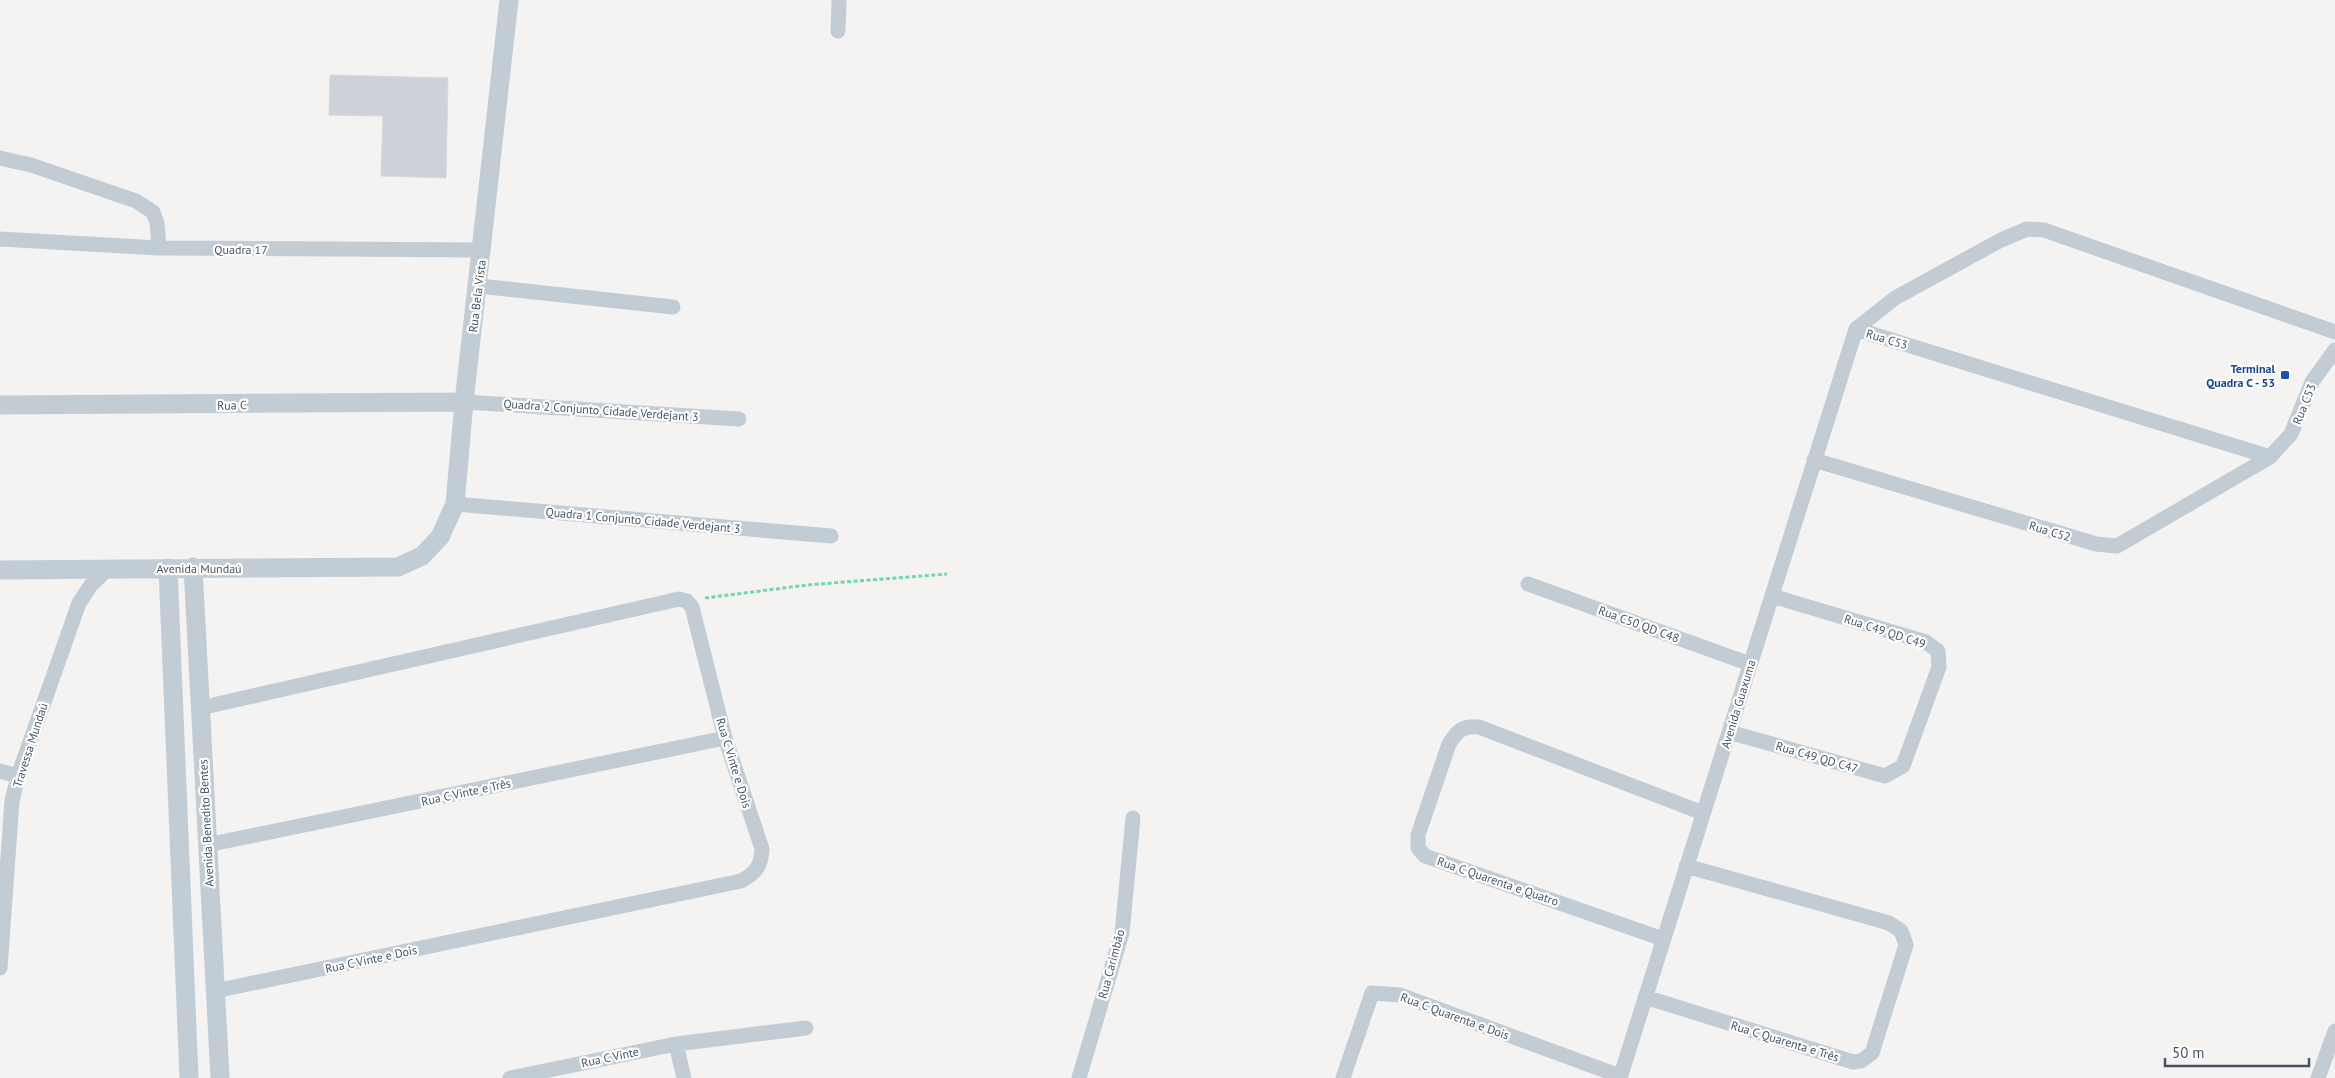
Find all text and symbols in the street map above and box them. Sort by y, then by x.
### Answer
street label: Quadra 17 [214,242,268,257]
street label: Rua Bela Vista [465,259,489,333]
street label: Rua C53 [1864,326,1910,352]
place label: Terminal Quadra C - 53 [2206,361,2275,390]
marker: Terminal Quadra C - 53 [2279,369,2291,381]
street label: Rua C53 [2289,381,2319,427]
street label: Quadra 2 Conjunto Cidade Verdejant 3 [503,396,699,424]
street label: Rua C [217,397,247,413]
street label: Quadra 1 Conjunto Cidade Verdejant 3 [545,504,741,536]
street label: Rua C52 [2027,518,2073,544]
street label: Avenida Mundaú [156,561,242,576]
street label: Rua C50 QD C48 [1597,602,1681,646]
street label: Rua C49 QD C49 [1842,611,1928,651]
street label: Avenida Guaxuma [1717,658,1759,750]
street label: Travessa Mundaú [9,701,51,789]
street label: Rua C Vinte e Dois [713,716,755,810]
street label: Rua C49 QD C47 [1774,738,1860,776]
street label: Avenida Benedito Bentes [195,759,217,887]
street label: Rua C Vinte e Três [420,775,512,809]
street label: Rua C Quarenta e Quatro [1435,853,1561,909]
street label: Rua Carimbão [1095,928,1127,1000]
street label: Rua C Vinte e Dois [324,942,418,976]
street label: Rua C Quarenta e Dois [1399,989,1511,1043]
street label: Rua C Quarenta e Três [1729,1017,1841,1065]
scale bar [2165,1036,2309,1068]
text: 50 m [2172,1043,2205,1062]
street label: Rua C Vinte [580,1044,640,1070]

